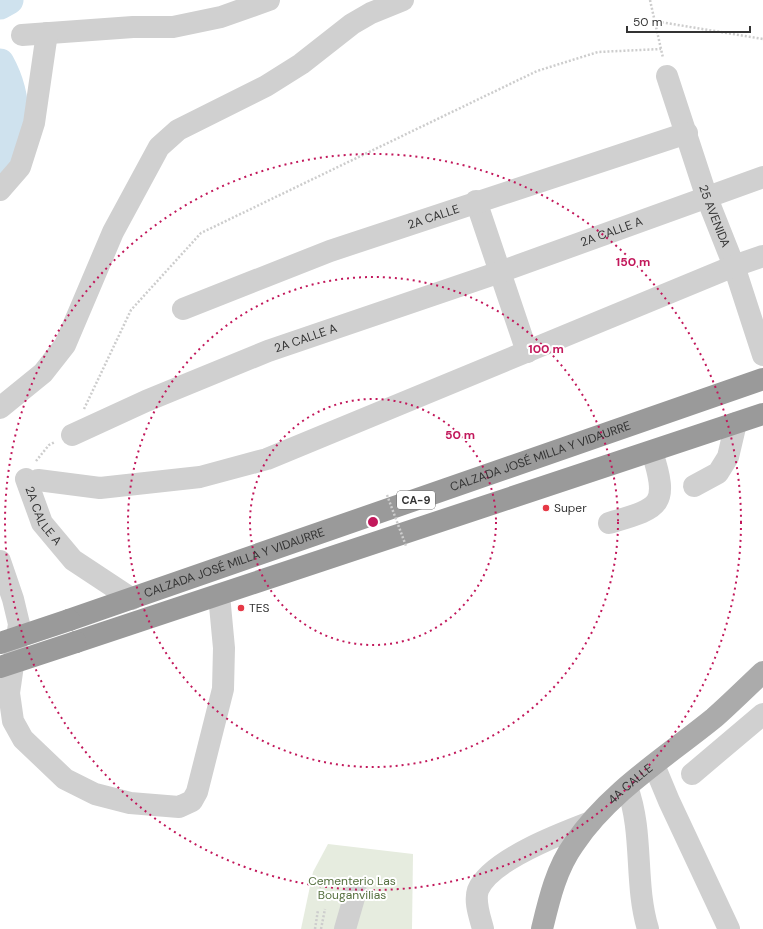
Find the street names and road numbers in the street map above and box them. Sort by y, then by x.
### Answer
street label: 25 AVENIDA [695,183,734,250]
street label: 2A CALLE [405,201,462,233]
street label: 2A CALLE A [578,213,645,250]
street label: 2A CALLE A [272,320,339,356]
street label: CALZADA JOSÉ MILLA Y VIDAURRE [448,417,633,495]
street label: 2A CALLE A [21,484,65,549]
road number: CA-9 [397,491,435,509]
street label: CALZADA JOSÉ MILLA Y VIDAURRE [142,524,327,601]
street label: 4A CALLE [604,760,656,808]

